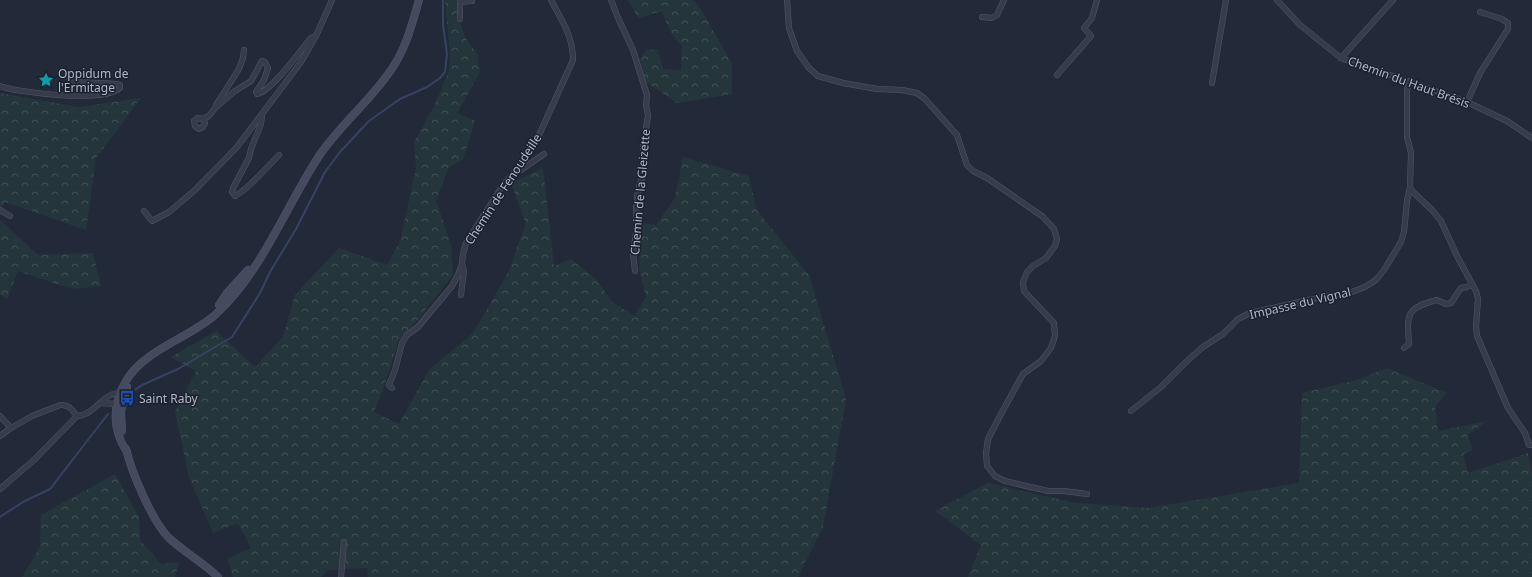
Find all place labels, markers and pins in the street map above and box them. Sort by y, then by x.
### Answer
place label: Oppidum de l'Ermitage [58,65,129,96]
place icon: Oppidum de l'Ermitage [37,71,55,89]
bus stop icon: Saint Raby [118,389,136,407]
place label: Saint Raby [139,390,199,407]

